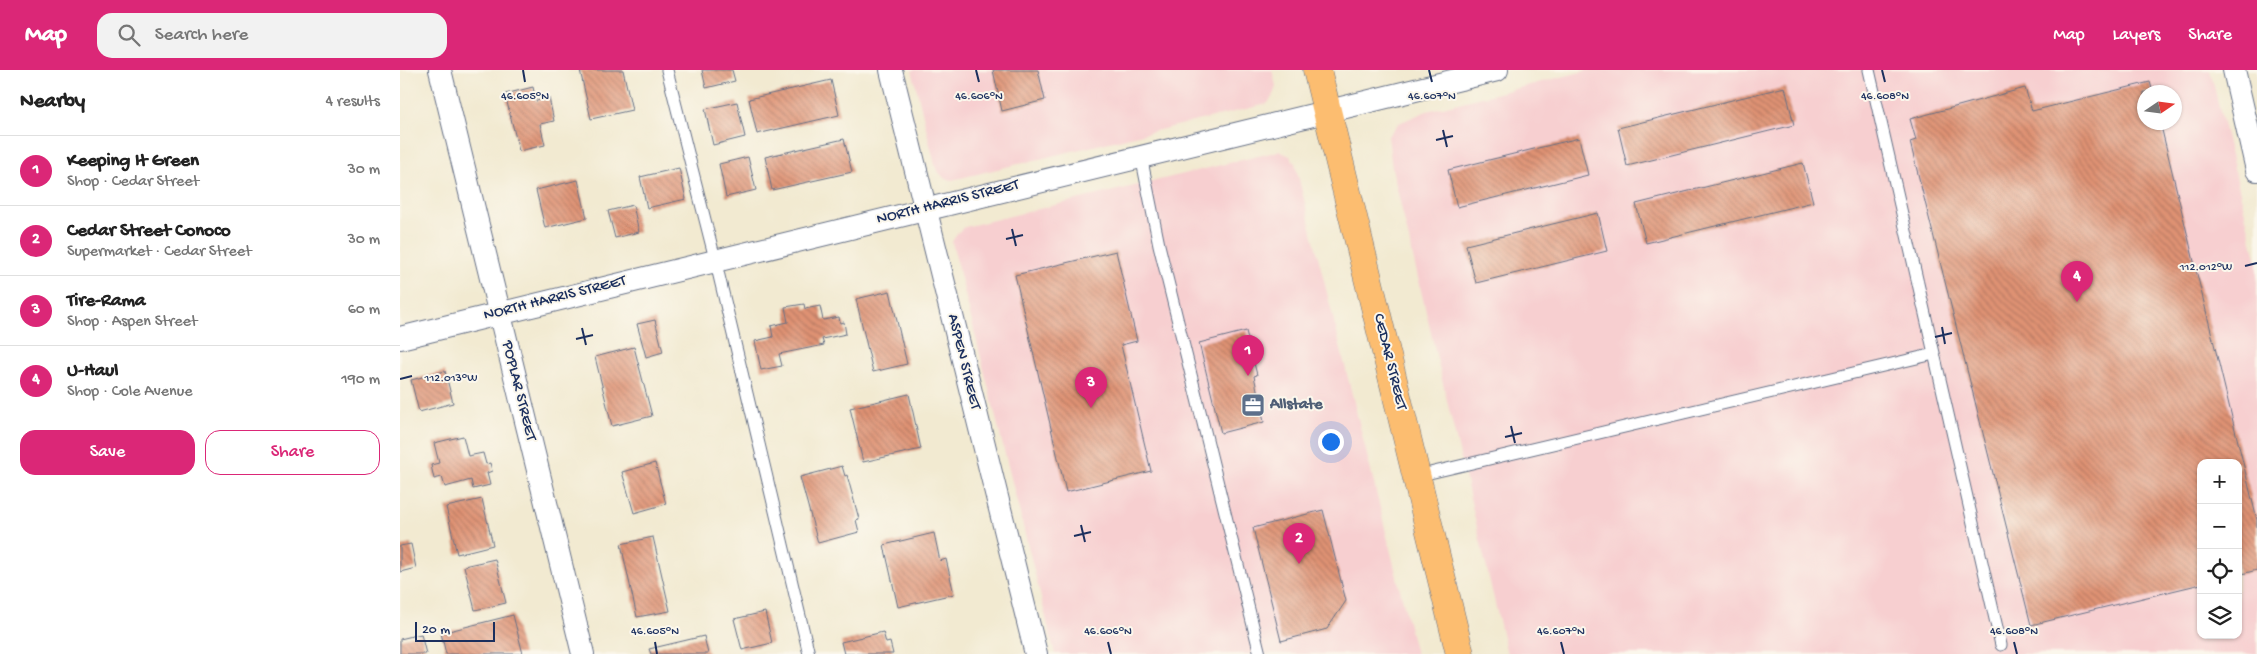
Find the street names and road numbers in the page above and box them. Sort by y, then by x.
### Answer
street label: NORTH HARRIS STREET [875,176,1022,230]
street label: NORTH HARRIS STREET [482,272,629,326]
street label: ASPEN STREET [942,312,984,413]
street label: CEDAR STREET [1368,312,1410,413]
street label: POPLAR STREET [496,338,540,444]

